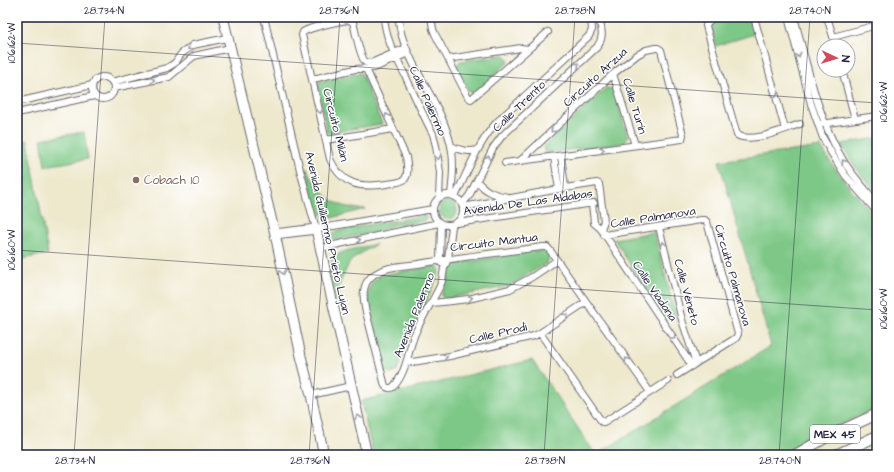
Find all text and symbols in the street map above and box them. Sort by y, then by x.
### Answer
text: 28.734°N [84,4,124,18]
text: 28.736°N [319,4,359,18]
text: 28.738°N [555,4,595,18]
text: 28.740°N [789,4,831,18]
text: 106.162°W [5,22,19,63]
north arrow [816,38,856,78]
one-way arrow [187,43,194,50]
street label: Circuito Arzua [559,44,631,111]
one-way arrow [793,51,802,58]
text: N [838,55,853,63]
one-way arrow [573,63,580,70]
street label: Calle Palermo [405,64,451,139]
street label: Calle Turín [618,76,651,136]
one-way arrow [149,77,155,85]
street label: Calle Trento [489,77,550,136]
text: 106.162°W [877,81,891,122]
street label: Circuito Milán [318,87,353,163]
one-way arrow [770,91,779,98]
one-way arrow [315,108,323,114]
one-way arrow [384,112,392,119]
one-way arrow [551,125,558,132]
one-way arrow [599,146,605,155]
street label: Avenida Guillermo Prieto Lujan [300,150,355,316]
one-way arrow [433,154,442,160]
one-way arrow [483,155,491,163]
one-way arrow [842,159,849,166]
place label: Cobach 10 [144,172,200,189]
marker: Cobach 10 [131,175,141,185]
street label: Avenida De Las Aldabas [462,185,594,220]
street label: Calle Palmanova [609,202,697,233]
street label: Circuito Palmanova [710,222,755,328]
text: 106.160°W [5,229,19,270]
street label: Circuito Mantua [449,229,539,256]
one-way arrow [355,236,361,244]
one-way arrow [659,241,668,248]
street label: Calle Véneto [670,257,704,327]
street label: Calle Viadana [628,258,681,325]
one-way arrow [279,269,287,275]
street label: Avenida Palermo [390,270,439,360]
text: 106.160°W [877,288,891,329]
one-way arrow [467,295,473,303]
one-way arrow [562,314,569,321]
street label: Calle Prodi [468,319,529,348]
one-way arrow [668,333,675,340]
one-way arrow [442,353,448,361]
one-way arrow [625,357,632,364]
one-way arrow [354,414,362,420]
road number: MEX 45 [810,425,860,443]
text: 28.734°N [55,454,95,468]
text: 28.736°N [290,454,330,468]
text: 28.738°N [525,454,565,468]
text: 28.740°N [759,454,801,468]

